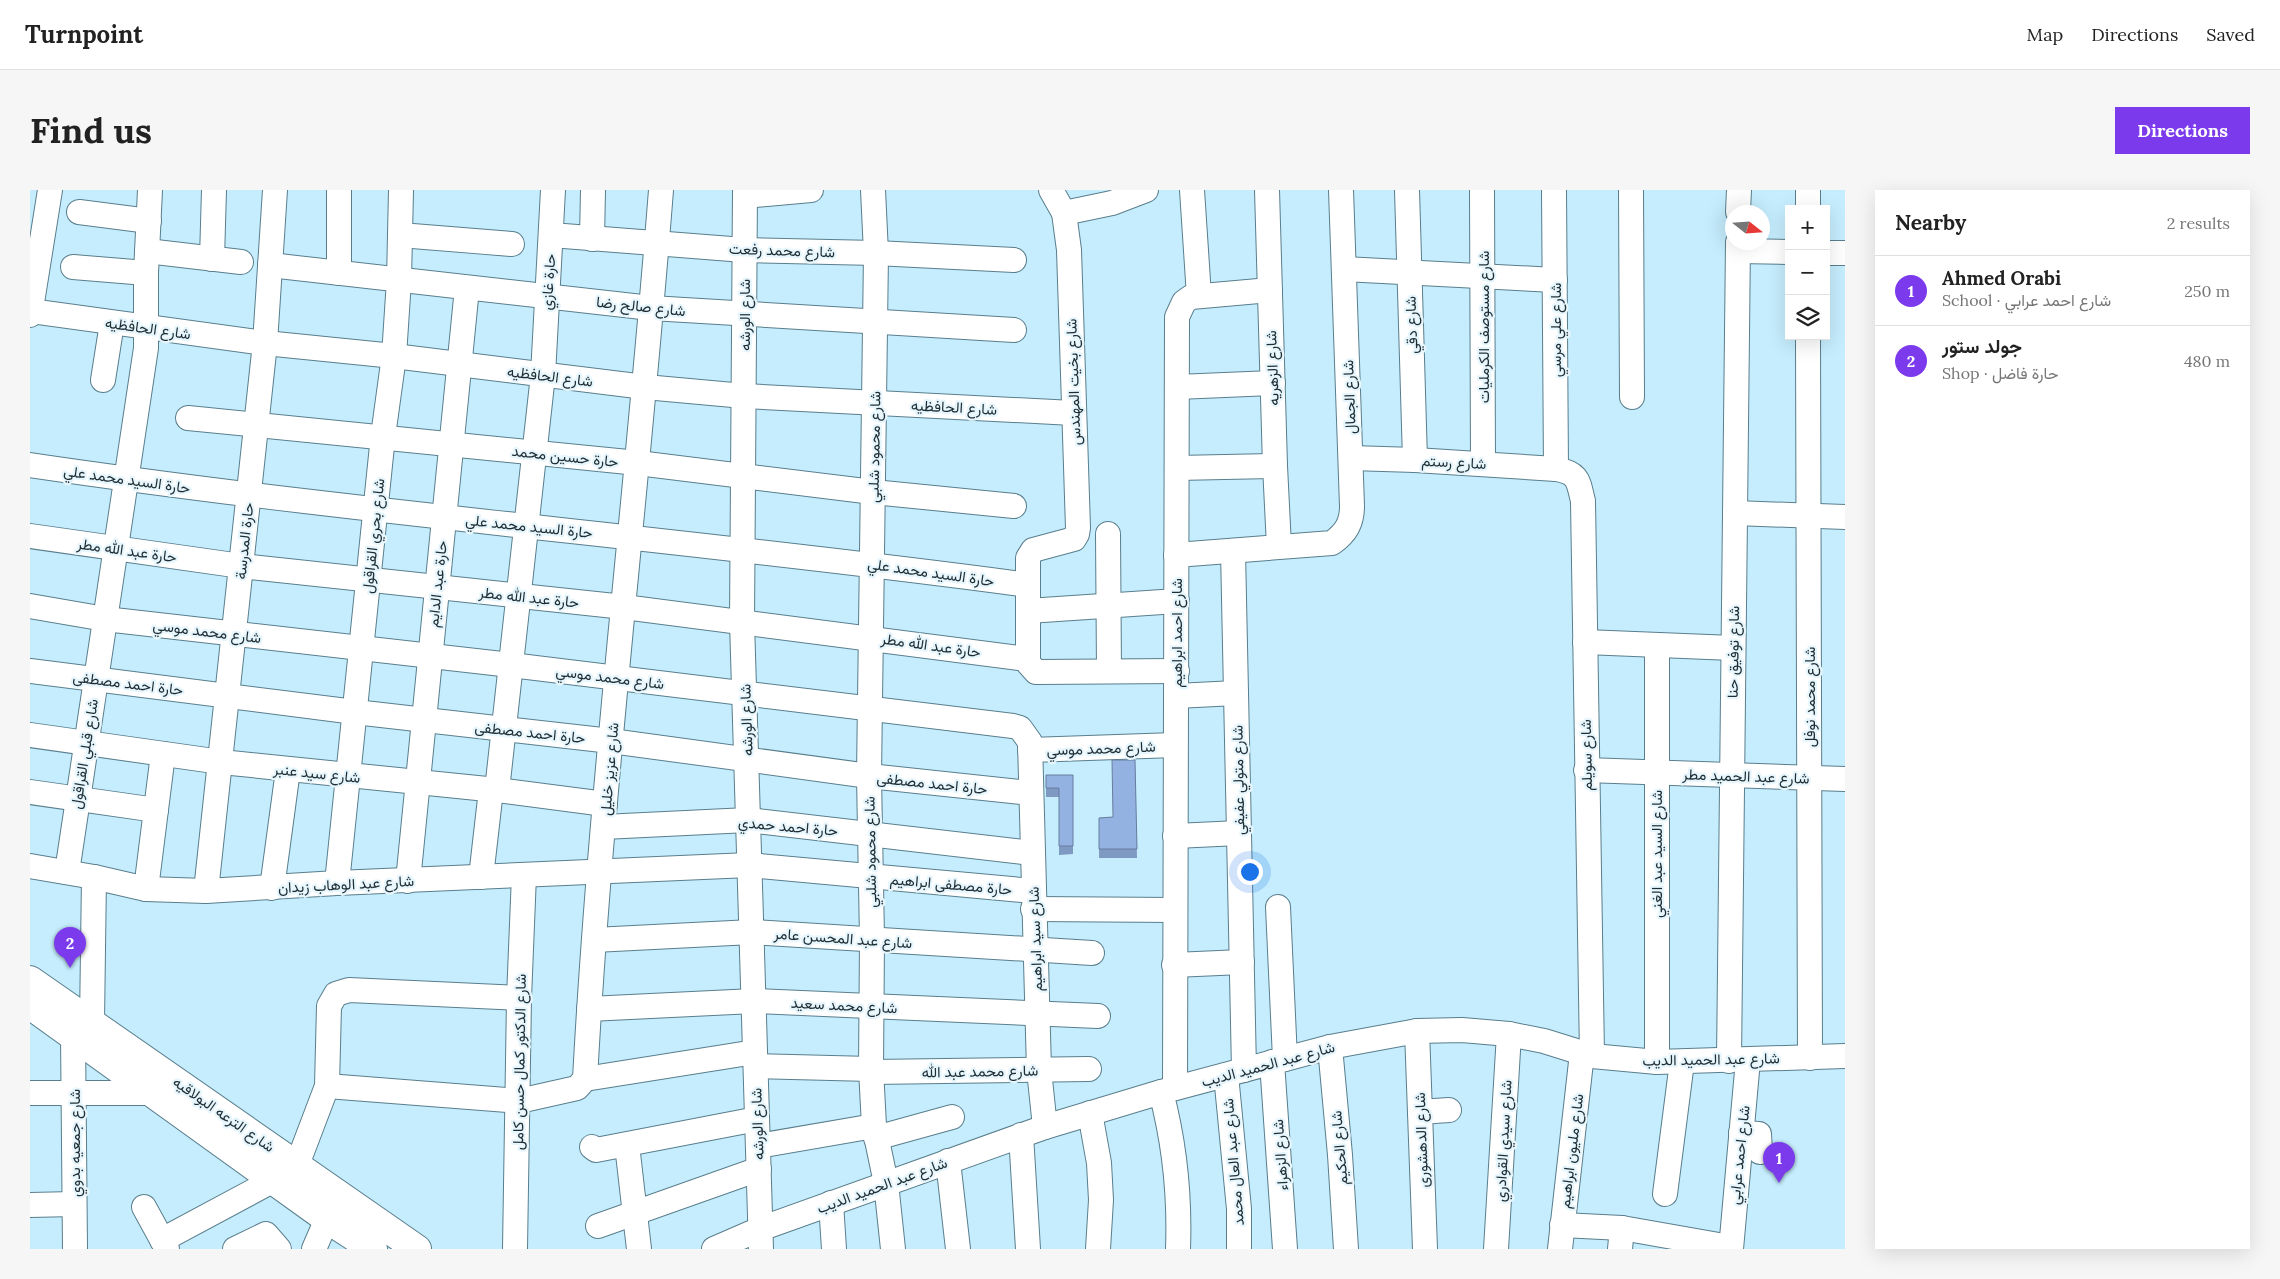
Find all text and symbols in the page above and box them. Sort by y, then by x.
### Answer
text: Turnpoint [25,19,143,50]
text: Map [2027,23,2063,46]
text: Directions [2091,23,2178,46]
text: Saved [2206,23,2255,46]
button: Directions [2115,107,2250,154]
text: Find us [30,108,152,153]
north arrow [1725,205,1770,250]
map controls [1785,205,1830,340]
button: + [1785,205,1830,250]
text: Nearby [1895,209,1966,236]
text: 2 results [2167,213,2230,233]
street label: شارع محمد رفعت [728,239,836,263]
button: − [1785,250,1830,295]
street label: شارع مستوصف الكرمليات [1474,251,1495,403]
street label: حارة غازي [537,253,563,311]
text: Ahmed Orabi [1942,266,2061,290]
street label: شارع الورشه [735,279,756,351]
text: 1 [1908,281,1914,301]
text: 250 m [2184,281,2230,301]
street label: شارع علي مرسي [1546,283,1569,377]
text: School · شارع احمد عرابي [1942,290,2111,310]
street label: شارع صالح رضا [595,292,687,322]
street label: شارع دقي [1400,295,1426,354]
button: layers [1785,295,1830,340]
street label: شارع الحافظيه [104,313,192,345]
street label: شارع بخيت المهندس [1061,318,1087,446]
street label: شارع الزهريه [1261,330,1285,406]
text: جولد ستور [1942,334,2022,358]
text: 2 [1907,351,1915,371]
text: 480 m [2184,351,2230,371]
street label: شارع الجمال [1338,359,1362,434]
street label: شارع الحافظيه [506,361,594,393]
text: Shop · حارة فاضل [1942,363,2058,383]
street label: شارع محمود شلبي [864,391,888,503]
street label: شارع الحافظيه [910,395,998,421]
street label: حارة حسين محمد [511,441,619,472]
street label: شارع رستم [1421,451,1487,475]
street label: حارة السيد محمد علي [62,461,192,501]
street label: شارع بحري القراقول [358,477,392,595]
street label: حارة المدرسة [231,502,257,580]
street label: حارة السيد محمد علي [464,510,594,546]
street label: حارة عبد الله مطر [75,533,178,566]
street label: حارة عبد الدايم [423,540,452,628]
street label: حارة السيد محمد علي [866,554,996,594]
street label: شارع احمد ابراهيم [1167,578,1188,688]
street label: حارة عبد الله مطر [477,582,580,612]
street label: شارع توفيق حنا [1723,606,1745,698]
street label: شارع محمد موسي [151,615,262,651]
street label: حارة عبد الله مطر [879,628,982,661]
street label: شارع محمد نوفل [1800,646,1821,747]
street label: شارع محمد موسي [554,661,665,697]
street label: حارة احمد مصطفى [72,667,184,700]
street label: شارع الورشه [735,683,759,756]
street label: شارع قبلي القراقول [66,697,106,811]
street label: حارة احمد مصطفى [474,717,586,748]
street label: شارع سويلم [1576,719,1598,791]
street label: شارع عزيز خليل [595,721,625,817]
street label: شارع متولي عفيفي [1228,725,1252,835]
street label: شارع محمد موسي [1046,737,1156,763]
street label: شارع سيد عنبر [271,759,362,789]
street label: شارع عبد الحميد مطر [1681,764,1810,790]
street label: حارة احمد مصطفى [876,768,988,799]
street label: شارع السيد عبد الغني [1647,790,1670,918]
street label: شارع محمود شلبي [860,796,884,908]
street label: حارة احمد حمدي [737,812,839,844]
your location [1237,859,1263,885]
street label: حارة مصطفى ابراهيم [889,869,1013,900]
street label: شارع عبد الوهاب زيدان [277,871,415,899]
street label: شارع سيد ابراهيم [1024,886,1048,992]
street label: شارع عبد المحسن عامر [772,924,913,954]
pin: 2 [54,927,86,968]
street label: شارع الدكتور كمال حسن كامل [508,974,532,1150]
street label: شارع محمد سعيد [790,993,898,1019]
street label: شارع عبد الحميد الديب [1199,1037,1338,1093]
street label: شارع عبد الحميد الديب [1642,1048,1780,1072]
street label: شارع محمد عبد الله [921,1060,1039,1084]
street label: شارع الترعه البولاقيه [168,1072,279,1158]
street label: شارع سيدي القوادري [1490,1079,1520,1203]
street label: شارع الورشه [746,1087,770,1160]
street label: شارع جمعيه بدوي [65,1089,88,1197]
street label: شارع الدهشورى [1410,1092,1434,1188]
street label: شارع مليون ابراهيم [1555,1092,1589,1210]
street label: شارع عبد العال محمد [1218,1097,1250,1226]
street label: شارع احمد عرابي [1724,1104,1758,1206]
street label: شارع الحكيم [1326,1110,1354,1186]
street label: شارع الزهراء [1268,1118,1294,1191]
pin: 1 [1763,1142,1795,1183]
street label: شارع عبد الحميد الديب [814,1153,951,1219]

